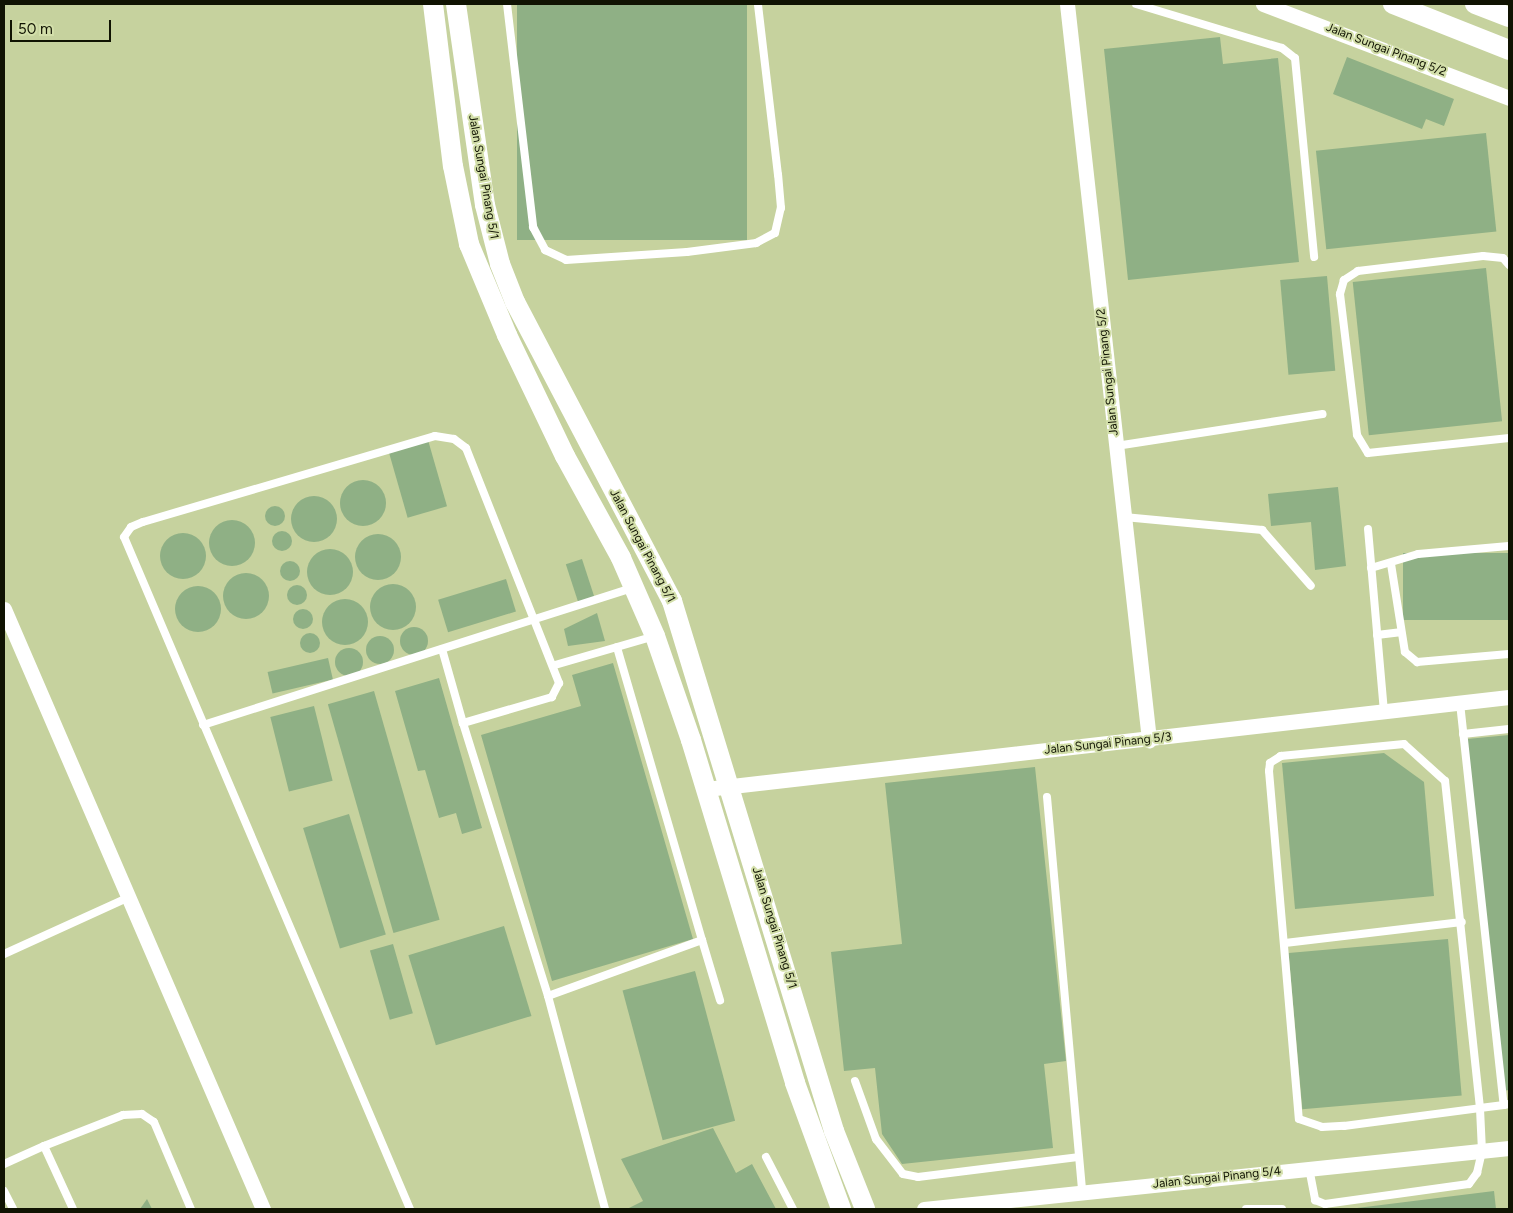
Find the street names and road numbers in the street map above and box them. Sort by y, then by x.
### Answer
street label: Jalan Sungai Pinang 5/2 [1324,20,1448,80]
street label: Jalan Sungai Pinang 5/1 [465,114,501,240]
street label: Jalan Sungai Pinang 5/2 [1094,308,1122,436]
street label: Jalan Sungai Pinang 5/1 [606,487,678,605]
street label: Jalan Sungai Pinang 5/3 [1044,730,1172,758]
street label: Jalan Sungai Pinang 5/1 [749,866,799,990]
street label: Jalan Sungai Pinang 5/4 [1152,1164,1282,1192]

